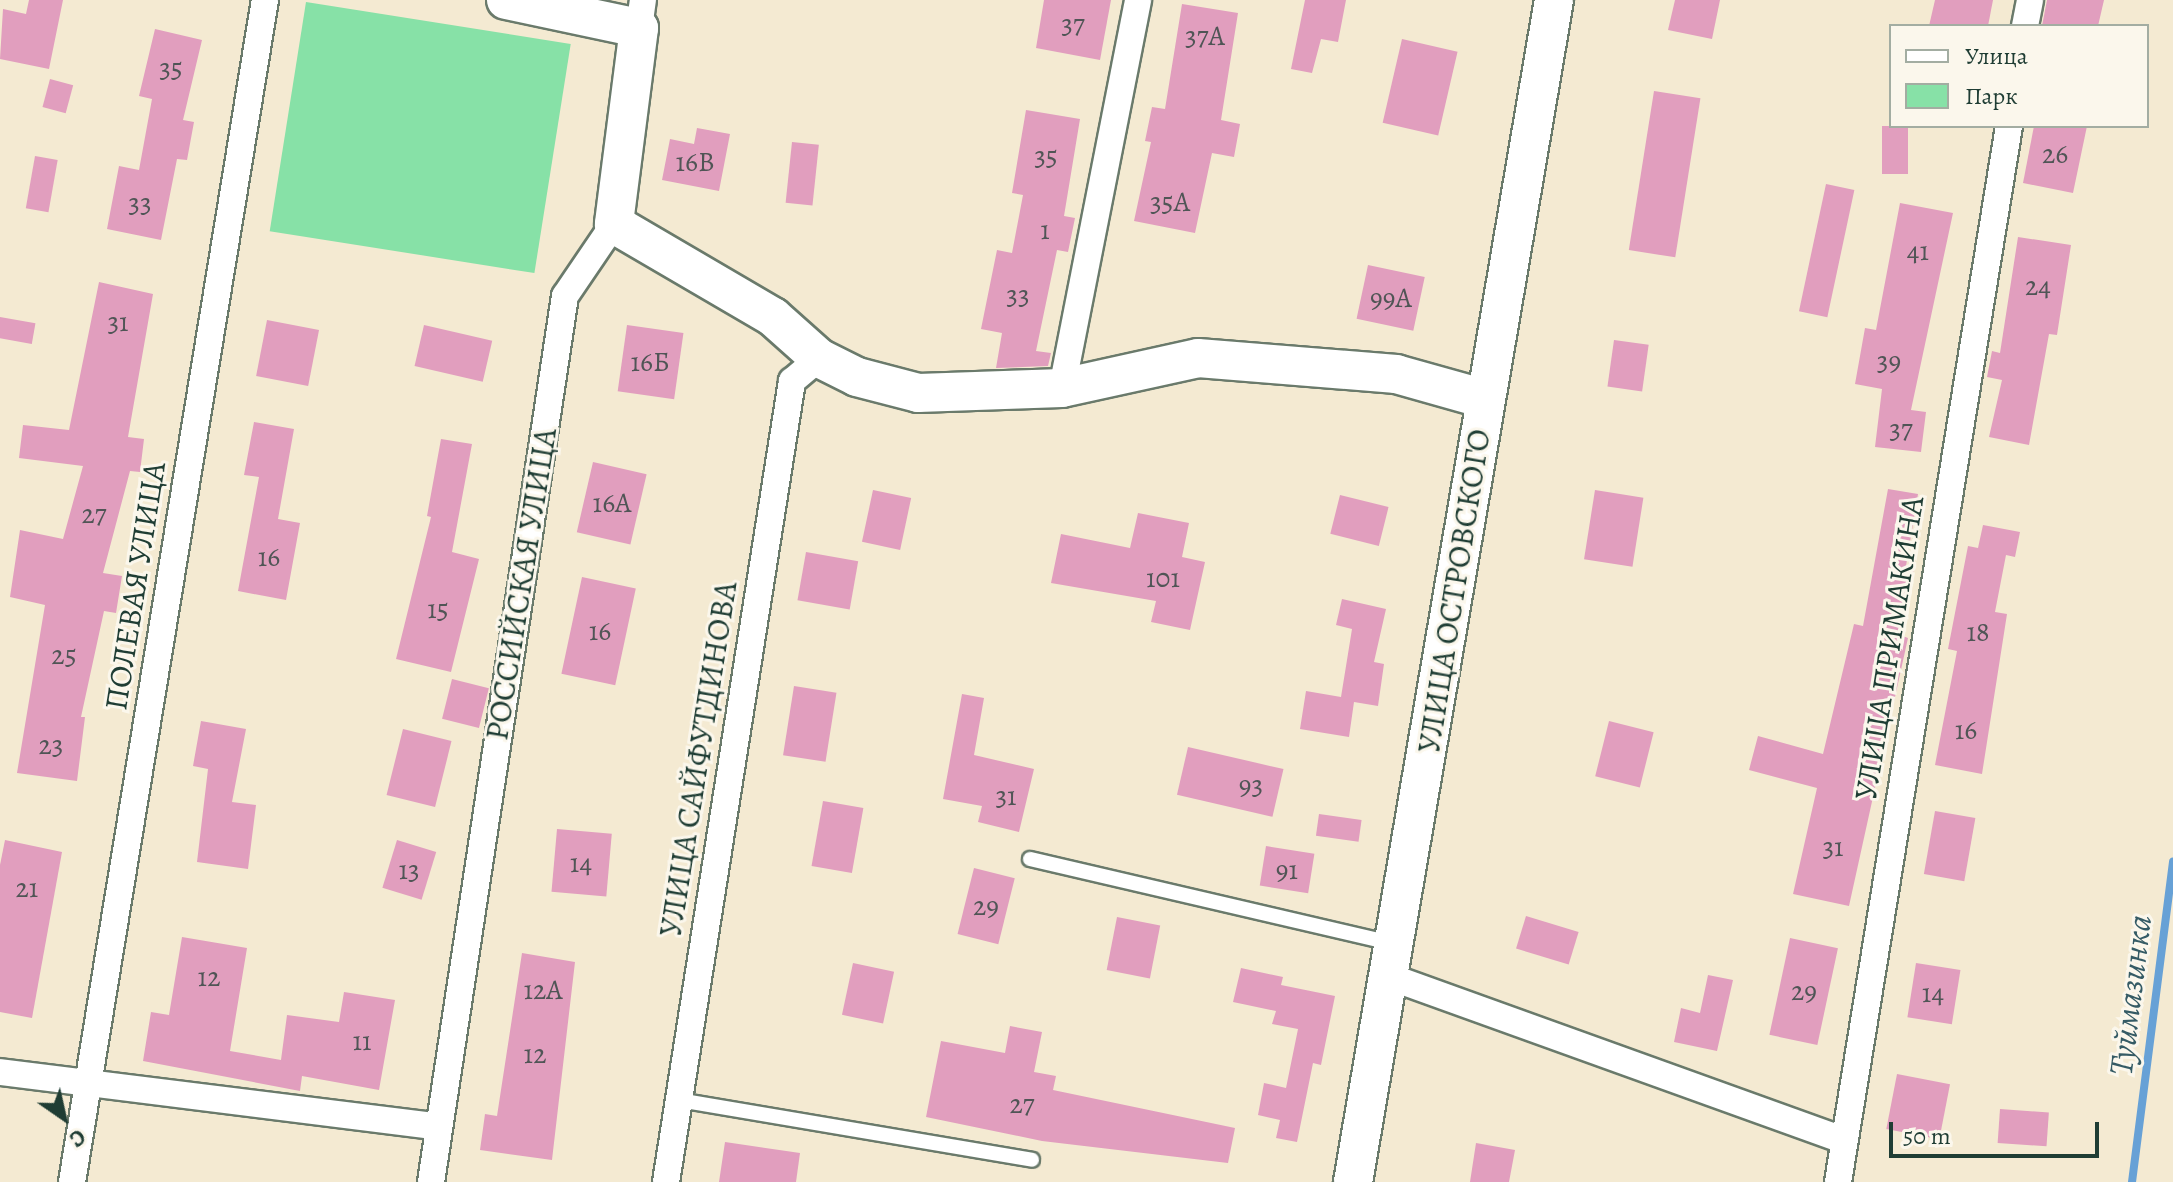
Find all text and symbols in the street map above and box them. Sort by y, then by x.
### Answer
house number: 37 [1061,7,1085,41]
house number: 37А [1185,19,1225,53]
legend [1889,24,2149,128]
text: Улица [1965,40,2028,72]
house number: 35 [159,51,183,85]
text: Парк [1965,80,2018,112]
house number: 26 [2042,137,2068,171]
house number: 35 [1034,139,1058,173]
house number: 16В [675,145,715,179]
house number: 35А [1150,185,1190,219]
house number: 33 [128,186,152,220]
house number: 1 [1040,213,1050,247]
house number: 41 [1907,234,1929,268]
house number: 24 [2025,269,2051,303]
house number: 33 [1006,278,1030,312]
house number: 99А [1370,281,1412,315]
house number: 31 [107,305,129,339]
house number: 39 [1877,344,1901,378]
house number: 16Б [630,345,670,379]
house number: 37 [1889,412,1913,446]
street label: РОССИЙСКАЯ УЛИЦА [477,425,565,743]
street label: УЛИЦА ОСТРОВСКОГО [1409,426,1499,756]
street label: ПОЛЕВАЯ УЛИЦА [96,459,174,713]
house number: 16А [593,486,631,520]
street label: УЛИЦА ПРИМАКИНА [1846,493,1932,803]
house number: 27 [81,497,107,531]
house number: 16 [258,540,280,574]
house number: 101 [1146,561,1180,595]
street label: УЛИЦА САЙФУТДИНОВА [651,579,745,939]
house number: 15 [427,592,449,626]
house number: 16 [589,614,611,648]
house number: 18 [1966,615,1990,649]
house number: 25 [51,638,77,672]
house number: 16 [1955,713,1977,747]
house number: 23 [39,728,63,762]
house number: 93 [1239,768,1263,802]
house number: 31 [995,779,1017,813]
house number: 31 [1822,830,1844,864]
house number: 14 [570,846,592,880]
house number: 13 [398,853,420,887]
house number: 91 [1276,853,1298,887]
house number: 21 [16,871,38,905]
house number: 29 [973,889,999,923]
water label: Туймазинка [2100,912,2160,1078]
house number: 12 [198,960,220,994]
house number: 12А [523,973,563,1007]
house number: 29 [1791,974,1817,1008]
house number: 14 [1922,976,1944,1010]
house number: 11 [352,1024,372,1058]
house number: 12 [524,1037,546,1071]
north arrow [24,1078,104,1158]
house number: 27 [1009,1087,1035,1121]
scale bar [1893,1106,2103,1156]
text: 50 m [1903,1120,1951,1152]
text: С [63,1122,91,1154]

